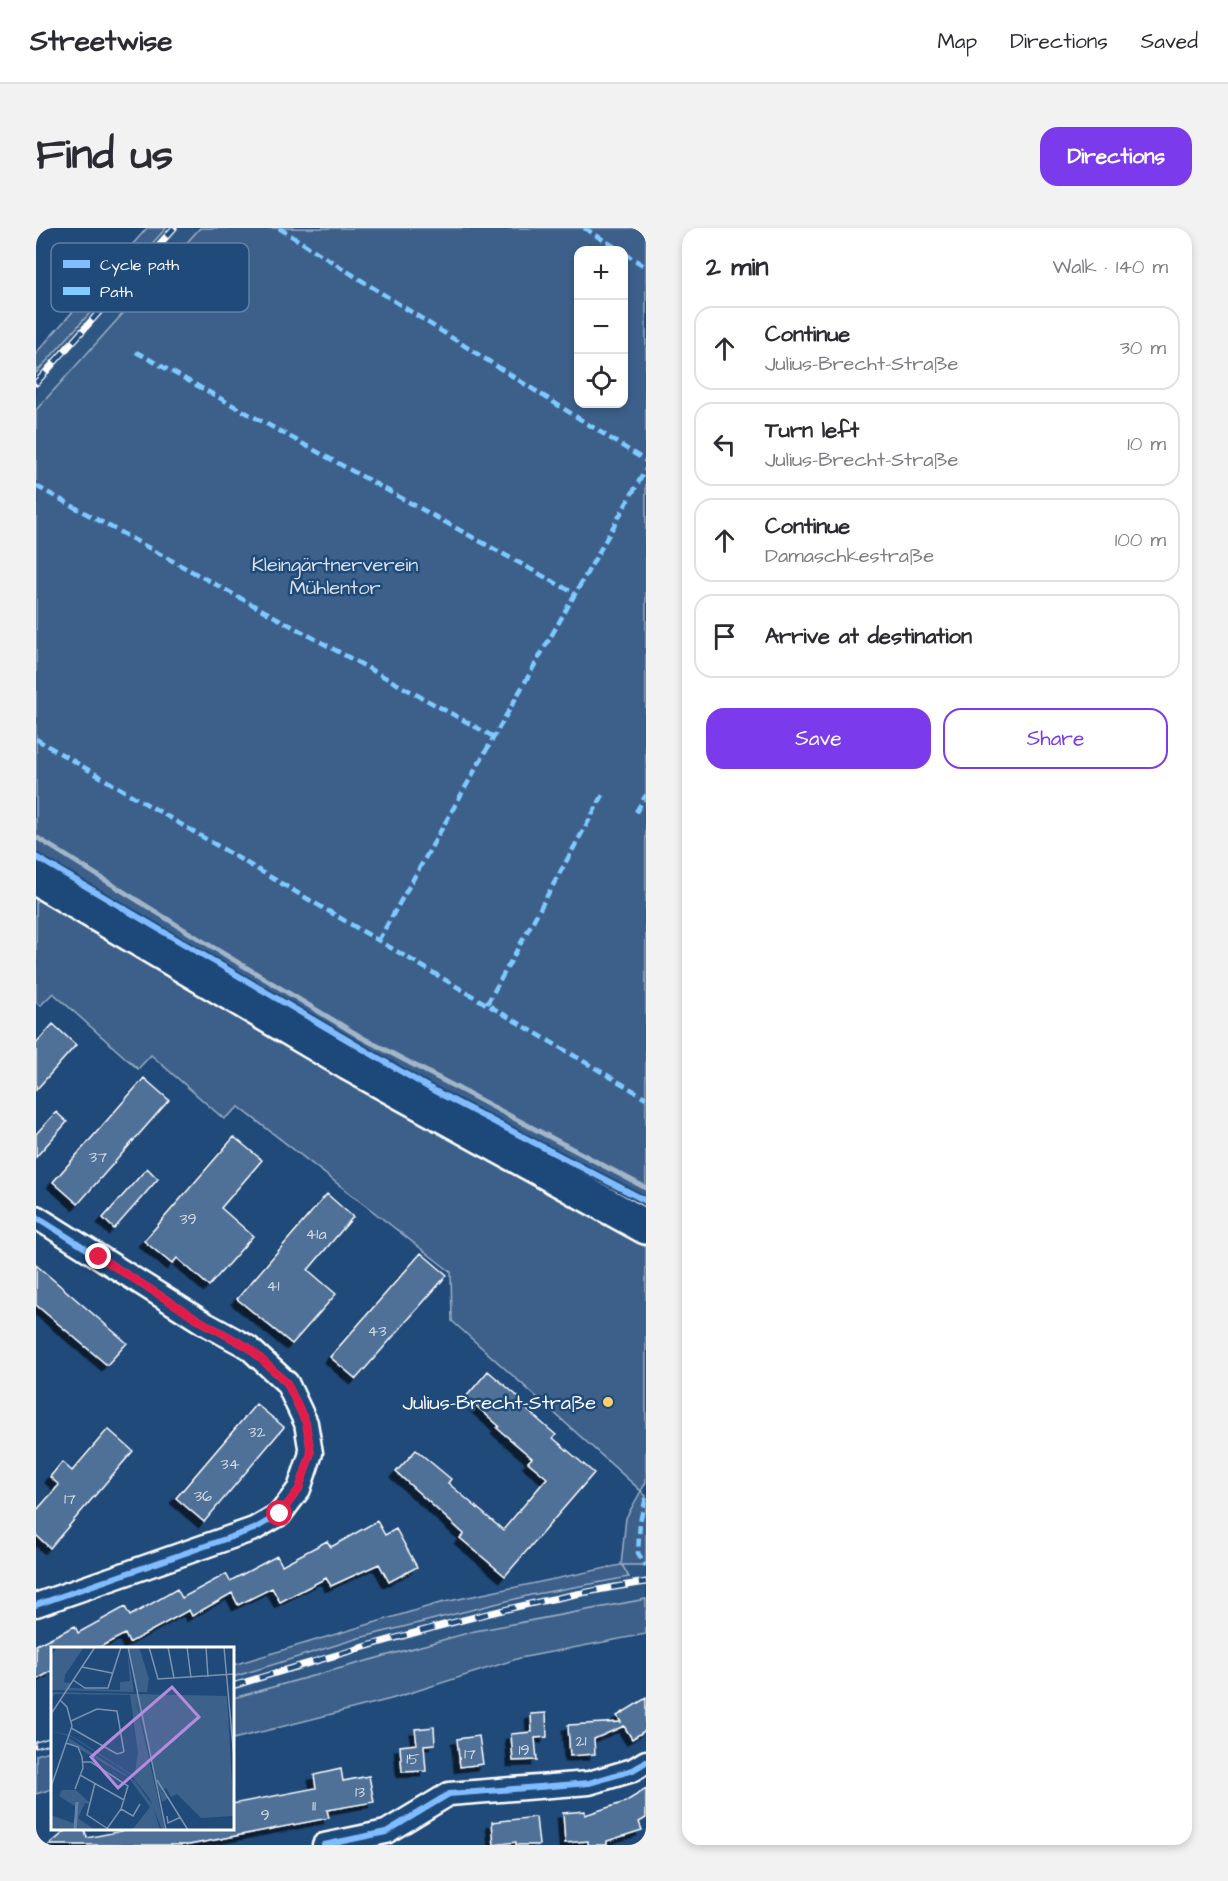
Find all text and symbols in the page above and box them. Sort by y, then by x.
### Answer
text: Streetwise [30,22,172,61]
text: Map [937,27,977,56]
text: Directions [1010,27,1108,56]
text: Saved [1141,27,1198,56]
text: Find us [36,127,173,185]
button: Directions [1040,127,1192,186]
legend [51,243,249,312]
map controls [574,246,628,408]
button: + [574,246,628,300]
text: 2 min [706,249,768,285]
text: Walk · 140 m [1052,253,1168,281]
text: Cycle path [100,254,179,277]
text: Path [100,281,133,303]
button: − [574,300,628,354]
text: Continue [765,319,850,350]
icon: ahead [708,332,741,365]
text: 30 m [1120,334,1166,362]
text: Julius-Brecht-Straße [765,350,958,378]
button: locate [574,354,628,408]
text: Turn left [765,415,859,446]
icon: left [708,428,741,461]
text: 10 m [1127,430,1166,458]
text: Julius-Brecht-Straße [765,446,958,474]
text: Continue [765,511,850,542]
icon: ahead [708,524,741,557]
text: 100 m [1115,526,1166,554]
text: Damaschkestraße [765,542,934,570]
park label: Kleingärtnerverein Mühlentor [252,551,418,602]
icon: arrive [708,620,741,653]
text: Arrive at destination [765,621,972,652]
button: Save [706,708,931,769]
button: Share [943,708,1168,769]
house number: 37 [89,1146,107,1168]
house number: 39 [179,1208,197,1230]
house number: 41a [305,1223,327,1245]
route end [85,1243,111,1269]
house number: 41 [267,1275,279,1297]
house number: 43 [367,1320,387,1342]
place label: Julius-Brecht-Straße [403,1389,596,1417]
marker: Julius-Brecht-Straße [601,1395,615,1409]
house number: 32 [248,1421,266,1443]
house number: 34 [220,1453,240,1475]
house number: 36 [194,1485,212,1507]
house number: 17 [64,1488,76,1510]
route start [266,1500,292,1526]
inset map [51,1647,234,1830]
house number: 21 [575,1730,587,1752]
house number: 19 [518,1739,530,1761]
house number: 17 [464,1743,476,1765]
house number: 15 [406,1748,420,1770]
house number: 13 [355,1781,365,1803]
house number: 11 [312,1795,316,1817]
house number: 9 [260,1804,270,1826]

